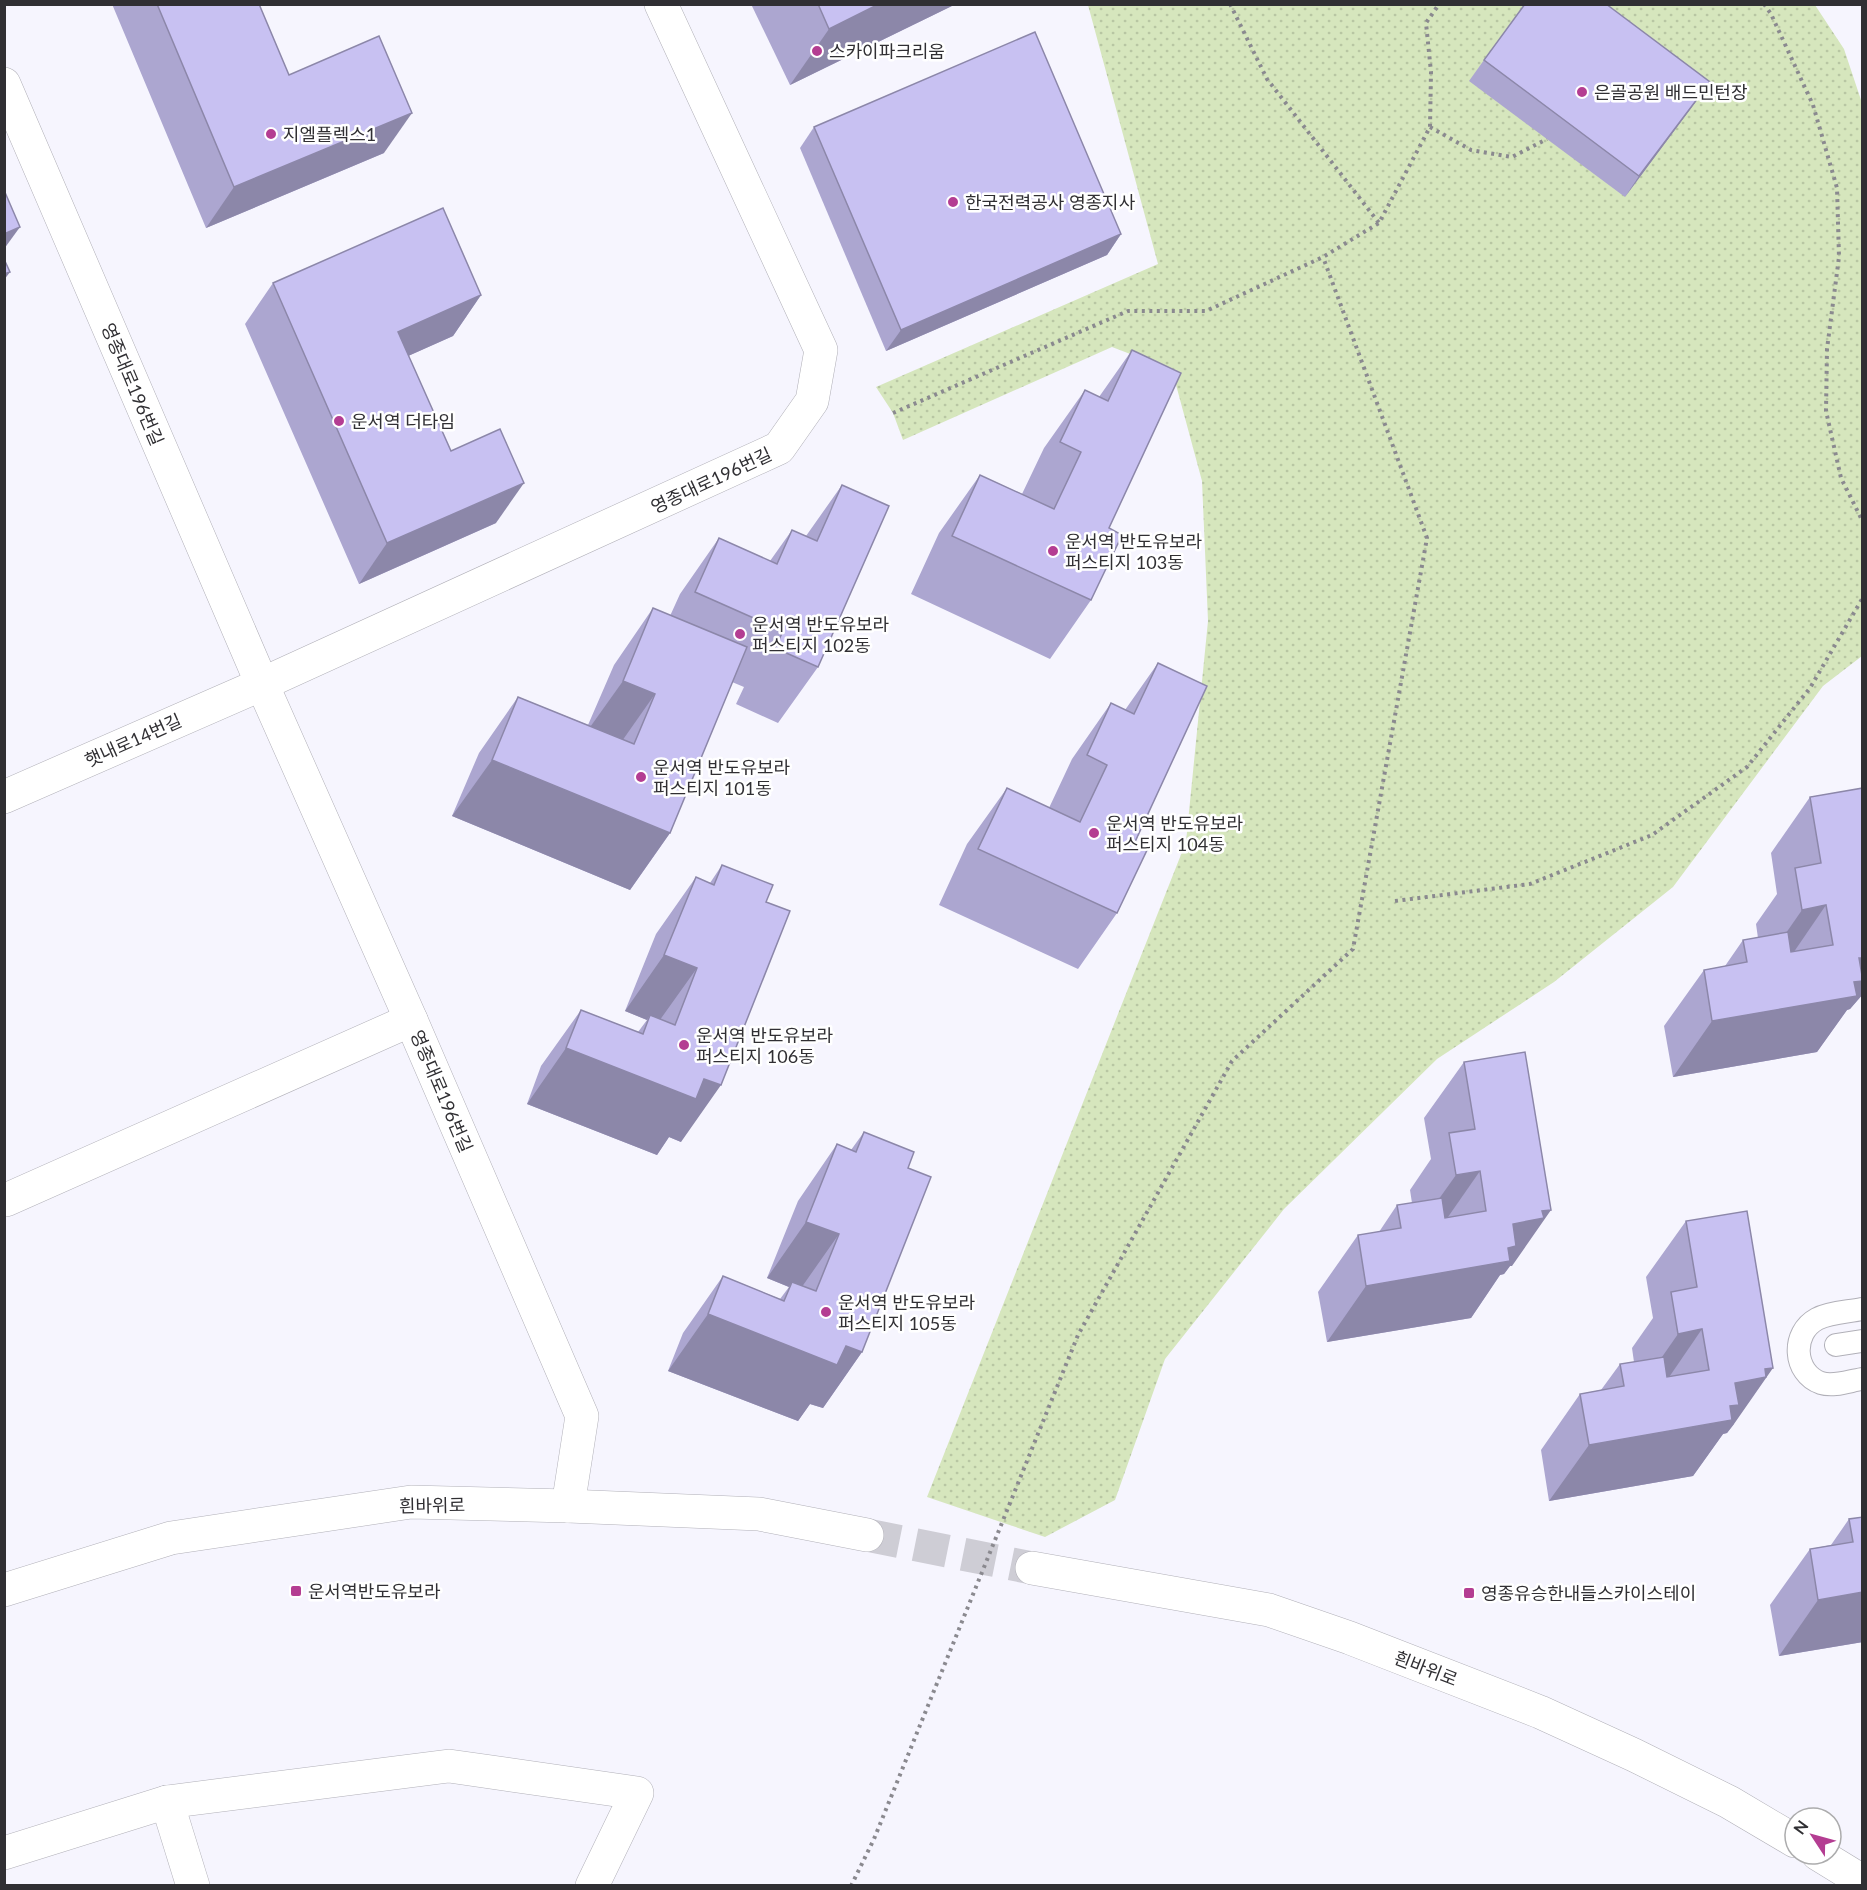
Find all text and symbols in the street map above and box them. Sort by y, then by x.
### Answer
place label: 스카이파크리움 [829,40,945,62]
marker: 스카이파크리움 [810,44,824,58]
place label: 은골공원 배드민턴장 [1594,81,1748,103]
marker: 은골공원 배드민턴장 [1575,85,1589,99]
place label: 지엘플렉스1 [283,123,376,145]
marker: 지엘플렉스1 [264,127,278,141]
place label: 한국전력공사 영종지사 [965,191,1136,213]
marker: 한국전력공사 영종지사 [946,195,960,209]
street label: 영종대로196번길 [97,320,169,448]
place label: 운서역 더타임 [351,410,455,432]
marker: 운서역 더타임 [332,414,346,428]
street label: 영종대로196번길 [647,442,775,518]
place label: 운서역 반도유보라 퍼스티지 103동 [1065,530,1203,573]
marker: 운서역 반도유보라 퍼스티지 103동 [1046,544,1060,558]
place label: 운서역 반도유보라 퍼스티지 102동 [752,613,890,656]
marker: 운서역 반도유보라 퍼스티지 102동 [733,627,747,641]
street label: 햇내로14번길 [81,709,185,771]
place label: 운서역 반도유보라 퍼스티지 101동 [653,756,791,799]
marker: 운서역 반도유보라 퍼스티지 101동 [634,770,648,784]
place label: 운서역 반도유보라 퍼스티지 104동 [1106,812,1244,855]
marker: 운서역 반도유보라 퍼스티지 104동 [1087,826,1101,840]
place label: 운서역 반도유보라 퍼스티지 106동 [696,1024,834,1067]
street label: 영종대로196번길 [406,1027,478,1155]
marker: 운서역 반도유보라 퍼스티지 106동 [677,1038,691,1052]
place label: 운서역 반도유보라 퍼스티지 105동 [838,1291,976,1334]
marker: 운서역 반도유보라 퍼스티지 105동 [819,1305,833,1319]
street label: 흰바위로 [399,1493,465,1517]
place label: 운서역반도유보라 [308,1580,441,1602]
place label: 영종유승한내들스카이스테이 [1481,1582,1696,1604]
marker: 운서역반도유보라 [289,1584,303,1598]
marker: 영종유승한내들스카이스테이 [1462,1586,1476,1600]
street label: 흰바위로 [1391,1646,1461,1690]
north arrow [1783,1806,1843,1866]
text: N [1789,1816,1812,1837]

